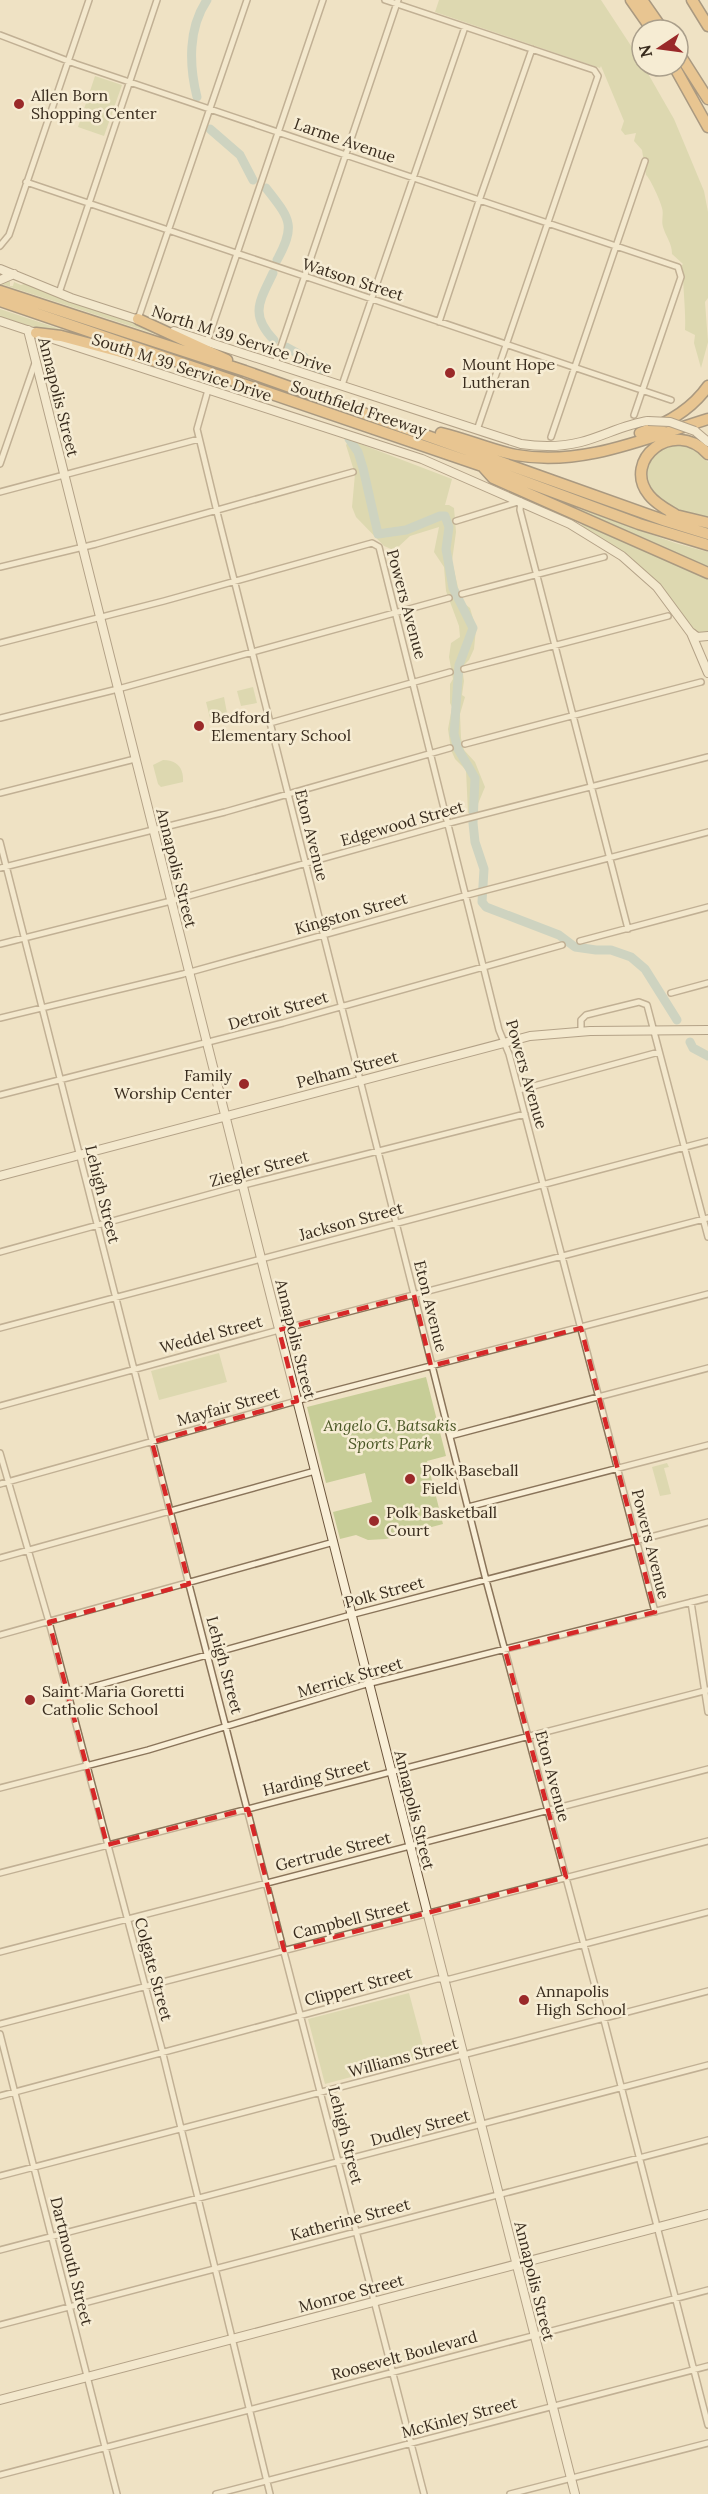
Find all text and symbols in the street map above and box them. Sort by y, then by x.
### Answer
north arrow [630,18,690,78]
text: N [634,43,657,60]
place label: Allen Born Shopping Center [30,85,157,123]
marker: Allen Born Shopping Center [12,97,26,111]
street label: Larme Avenue [291,113,399,167]
street label: Watson Street [300,253,407,305]
street label: North M 39 Service Drive [149,300,335,378]
street label: South M 39 Service Drive [90,328,275,406]
street label: Annapolis Street [34,334,84,460]
place label: Mount Hope Lutheran [462,354,555,392]
marker: Mount Hope Lutheran [443,366,457,380]
street label: Southfield Freeway [288,375,430,441]
street label: Powers Avenue [383,547,431,661]
place label: Bedford Elementary School [211,707,351,745]
marker: Bedford Elementary School [192,719,206,733]
street label: Eton Avenue [291,787,333,883]
street label: Edgewood Street [338,796,467,850]
street label: Annapolis Street [152,805,202,931]
street label: Kingston Street [292,887,410,939]
street label: Detroit Street [226,986,331,1034]
street label: Powers Avenue [502,1017,552,1131]
street label: Pelham Street [294,1046,401,1092]
place label: Family Worship Center [114,1065,233,1103]
marker: Family Worship Center [237,1077,251,1091]
street label: Lehigh Street [81,1143,125,1246]
street label: Ziegler Street [207,1145,311,1191]
street label: Jackson Street [296,1197,406,1245]
street label: Eton Avenue [410,1258,452,1354]
street label: Annapolis Street [271,1276,321,1402]
street label: Weddel Street [157,1310,265,1357]
street label: Mayfair Street [174,1382,282,1430]
park label: Angelo G. Batsakis Sports Park [322,1415,457,1453]
place label: Polk Baseball Field [422,1460,519,1498]
marker: Polk Baseball Field [403,1472,417,1486]
street label: Powers Avenue [628,1487,674,1601]
place label: Polk Basketball Court [386,1502,497,1540]
marker: Polk Basketball Court [367,1514,381,1528]
street label: Polk Street [342,1572,427,1612]
street label: Lehigh Street [202,1614,248,1717]
street label: Merrick Street [295,1652,406,1702]
place label: Saint Maria Goretti Catholic School [42,1681,185,1719]
marker: Saint Maria Goretti Catholic School [23,1693,37,1707]
street label: Eton Avenue [531,1728,575,1824]
street label: Annapolis Street [390,1747,440,1873]
street label: Harding Street [260,1754,372,1800]
street label: Gertrude Street [273,1827,394,1875]
street label: Campbell Street [291,1895,412,1943]
street label: Colgate Street [131,1915,178,2024]
street label: Clippert Street [302,1962,415,2010]
place label: Annapolis High School [535,1981,626,2019]
marker: Annapolis High School [517,1993,531,2007]
street label: Williams Street [346,2033,461,2081]
street label: Lehigh Street [324,2084,368,2187]
street label: Dudley Street [368,2104,473,2150]
street label: Katherine Street [288,2193,413,2245]
street label: Dartmouth Street [46,2195,98,2328]
street label: Annapolis Street [510,2218,560,2344]
street label: Monroe Street [296,2269,407,2317]
street label: Roosevelt Boulevard [329,2326,480,2384]
street label: McKinley Street [399,2392,520,2442]

